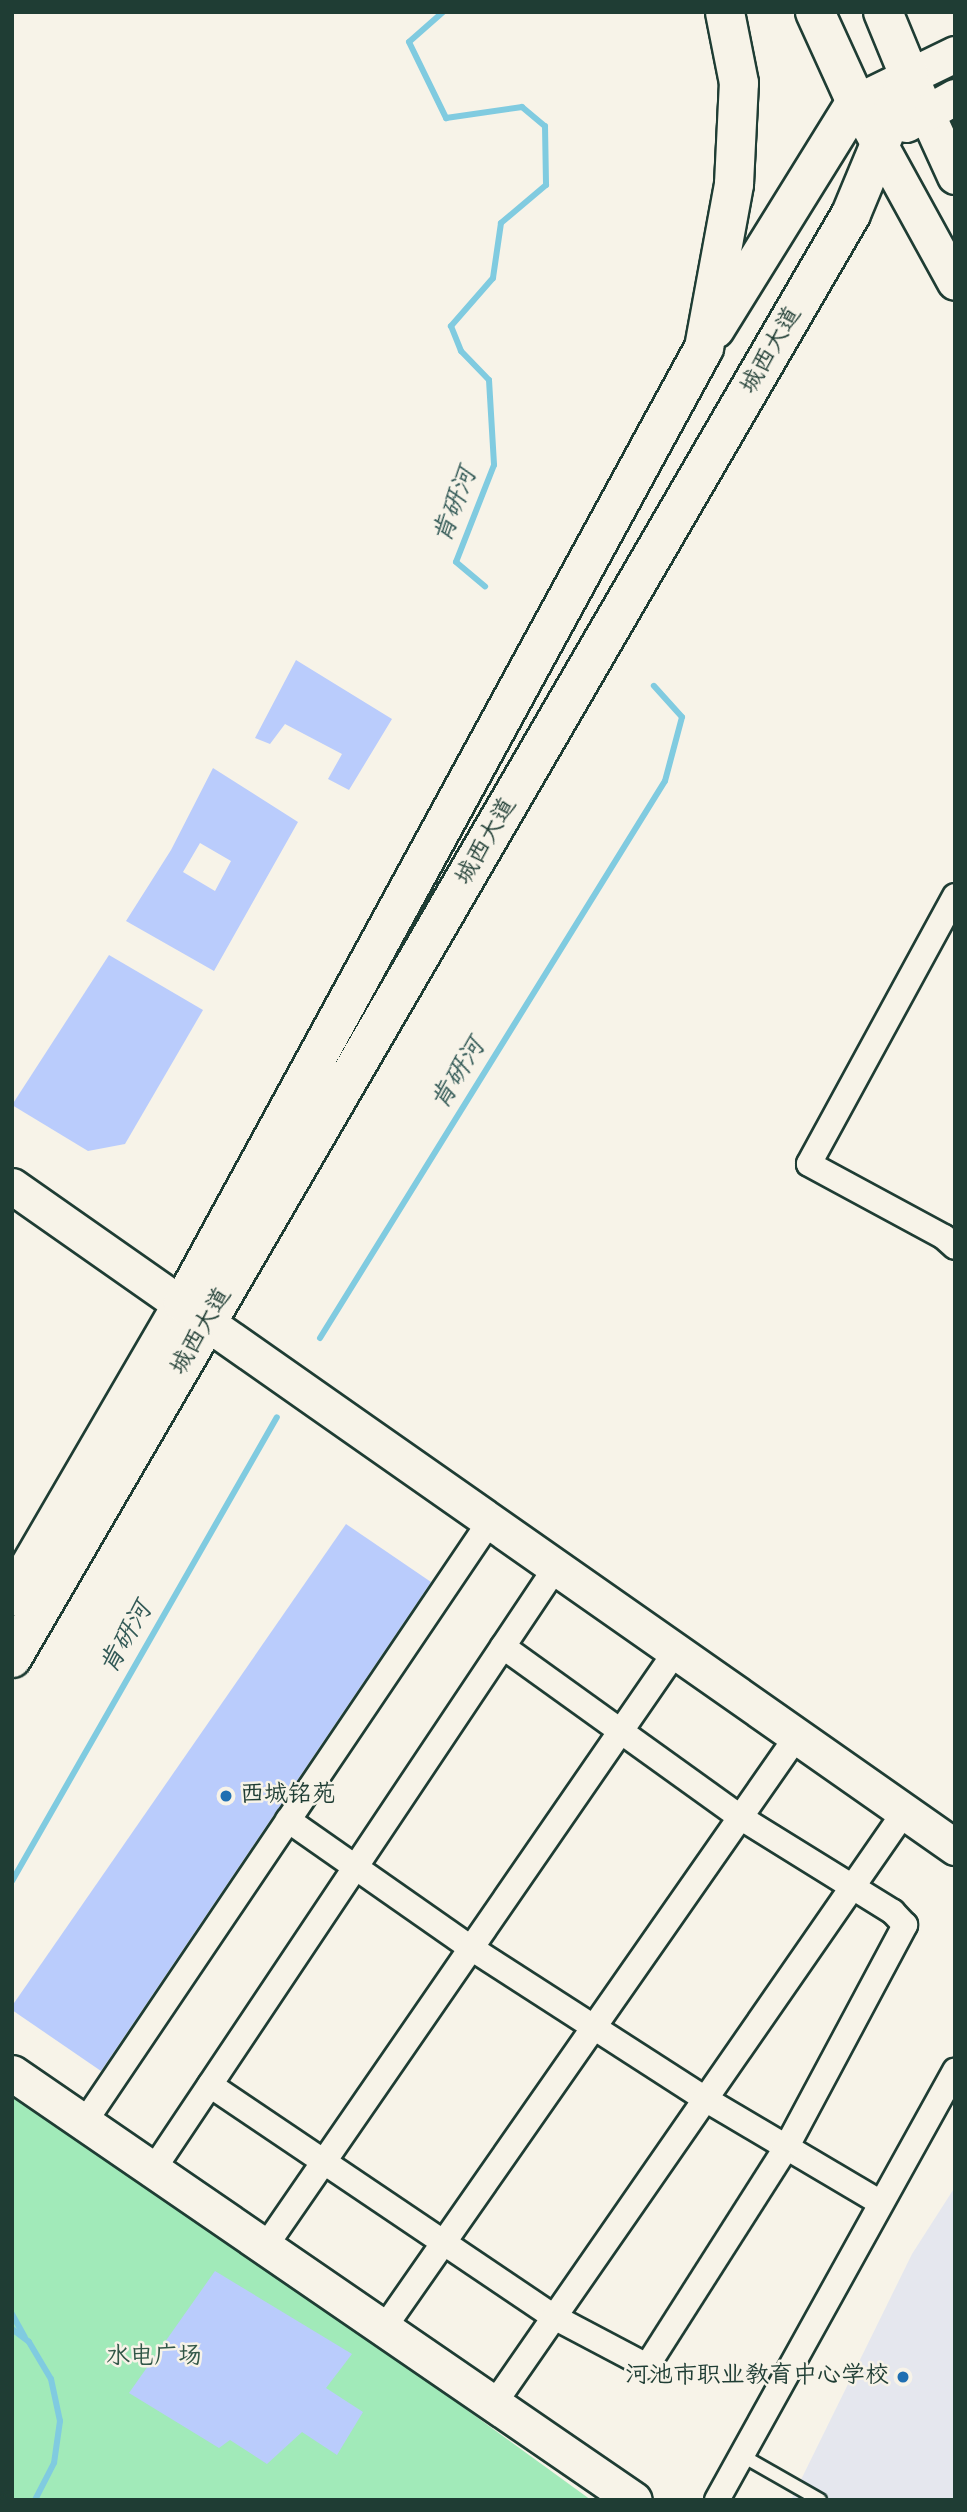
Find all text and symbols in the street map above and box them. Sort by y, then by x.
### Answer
street label: 城西大道 [736,302,808,400]
water label: 肯研河 [428,464,486,548]
street label: 城西大道 [451,793,523,891]
water label: 肯研河 [426,1034,494,1116]
street label: 城西大道 [166,1283,238,1381]
water label: 肯研河 [95,1597,161,1681]
place label: 西城铭苑 [240,1782,336,1810]
marker: 西城铭苑 [218,1788,234,1804]
park label: 水电广场 [106,2344,202,2372]
place label: 河池市职业教育中心学校 [625,2363,889,2391]
marker: 河池市职业教育中心学校 [895,2369,911,2385]

